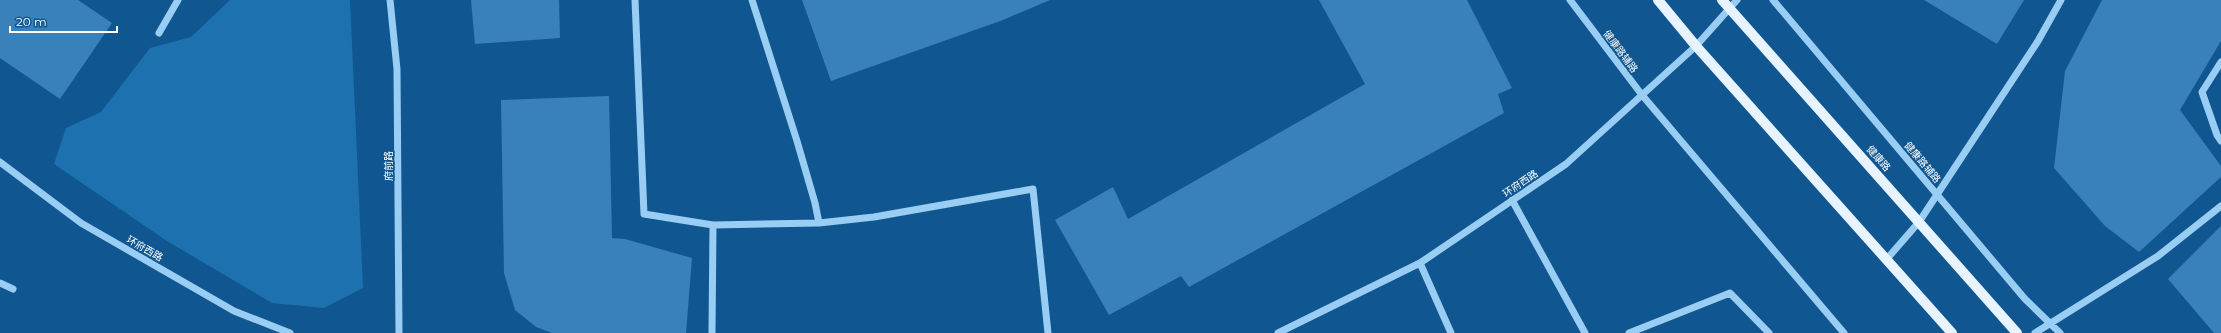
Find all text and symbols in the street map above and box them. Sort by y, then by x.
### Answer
scale bar [10,8,117,34]
text: 20 m [16,14,47,29]
street label: 健康路辅路 [1600,27,1641,75]
street label: 健康路辅路 [1902,139,1944,186]
street label: 健康路 [1864,143,1893,174]
street label: 府前路 [382,151,395,181]
street label: 环府西路 [1500,167,1540,200]
street label: 环府西路 [124,233,165,264]

